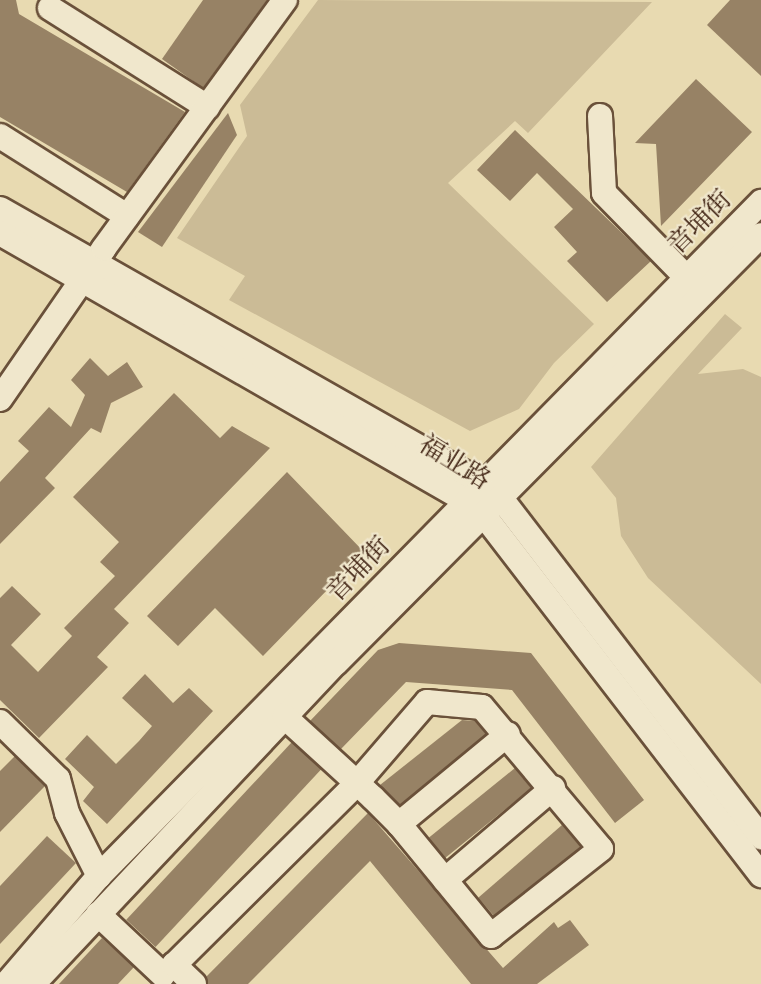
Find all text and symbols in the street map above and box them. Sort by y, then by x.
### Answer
street label: 音埔街 [661,184,739,262]
street label: 福业路 [413,429,495,497]
street label: 音埔街 [321,531,397,609]

